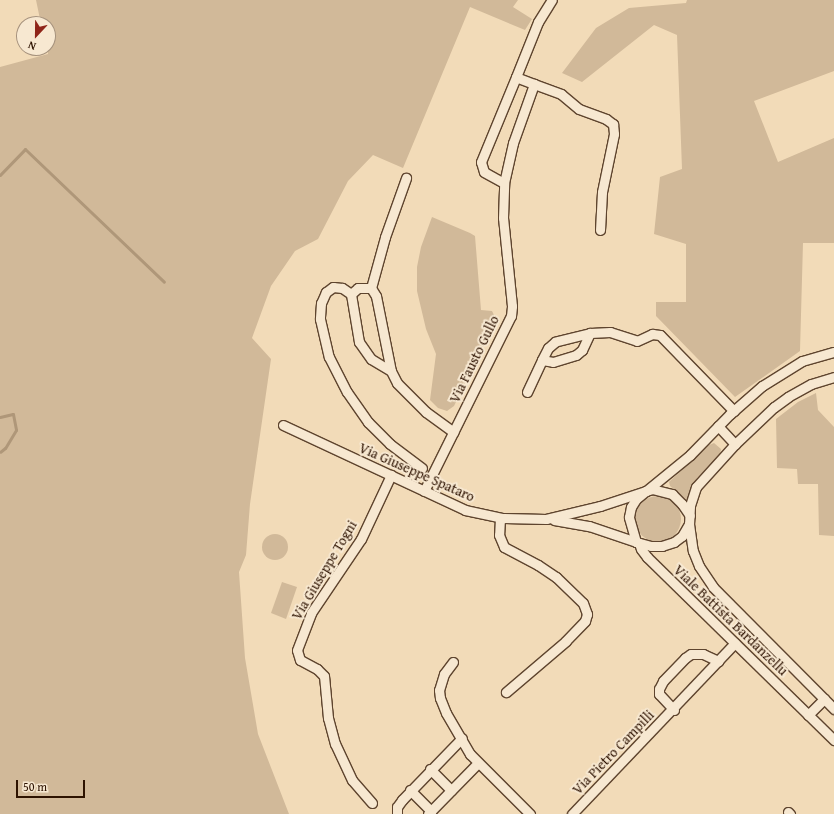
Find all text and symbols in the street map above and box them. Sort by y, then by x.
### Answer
north arrow [16,16,56,56]
text: N [25,37,38,55]
street label: Via Fausto Gullo [446,313,502,405]
street label: Via Giuseppe Spataro [357,439,477,505]
street label: Via Giuseppe Togni [288,517,360,623]
street label: Viale Battista Bardanzellu [670,561,792,679]
street label: Via Pietro Campilli [569,706,657,798]
scale bar [18,772,87,798]
text: 50 m [23,778,47,795]

